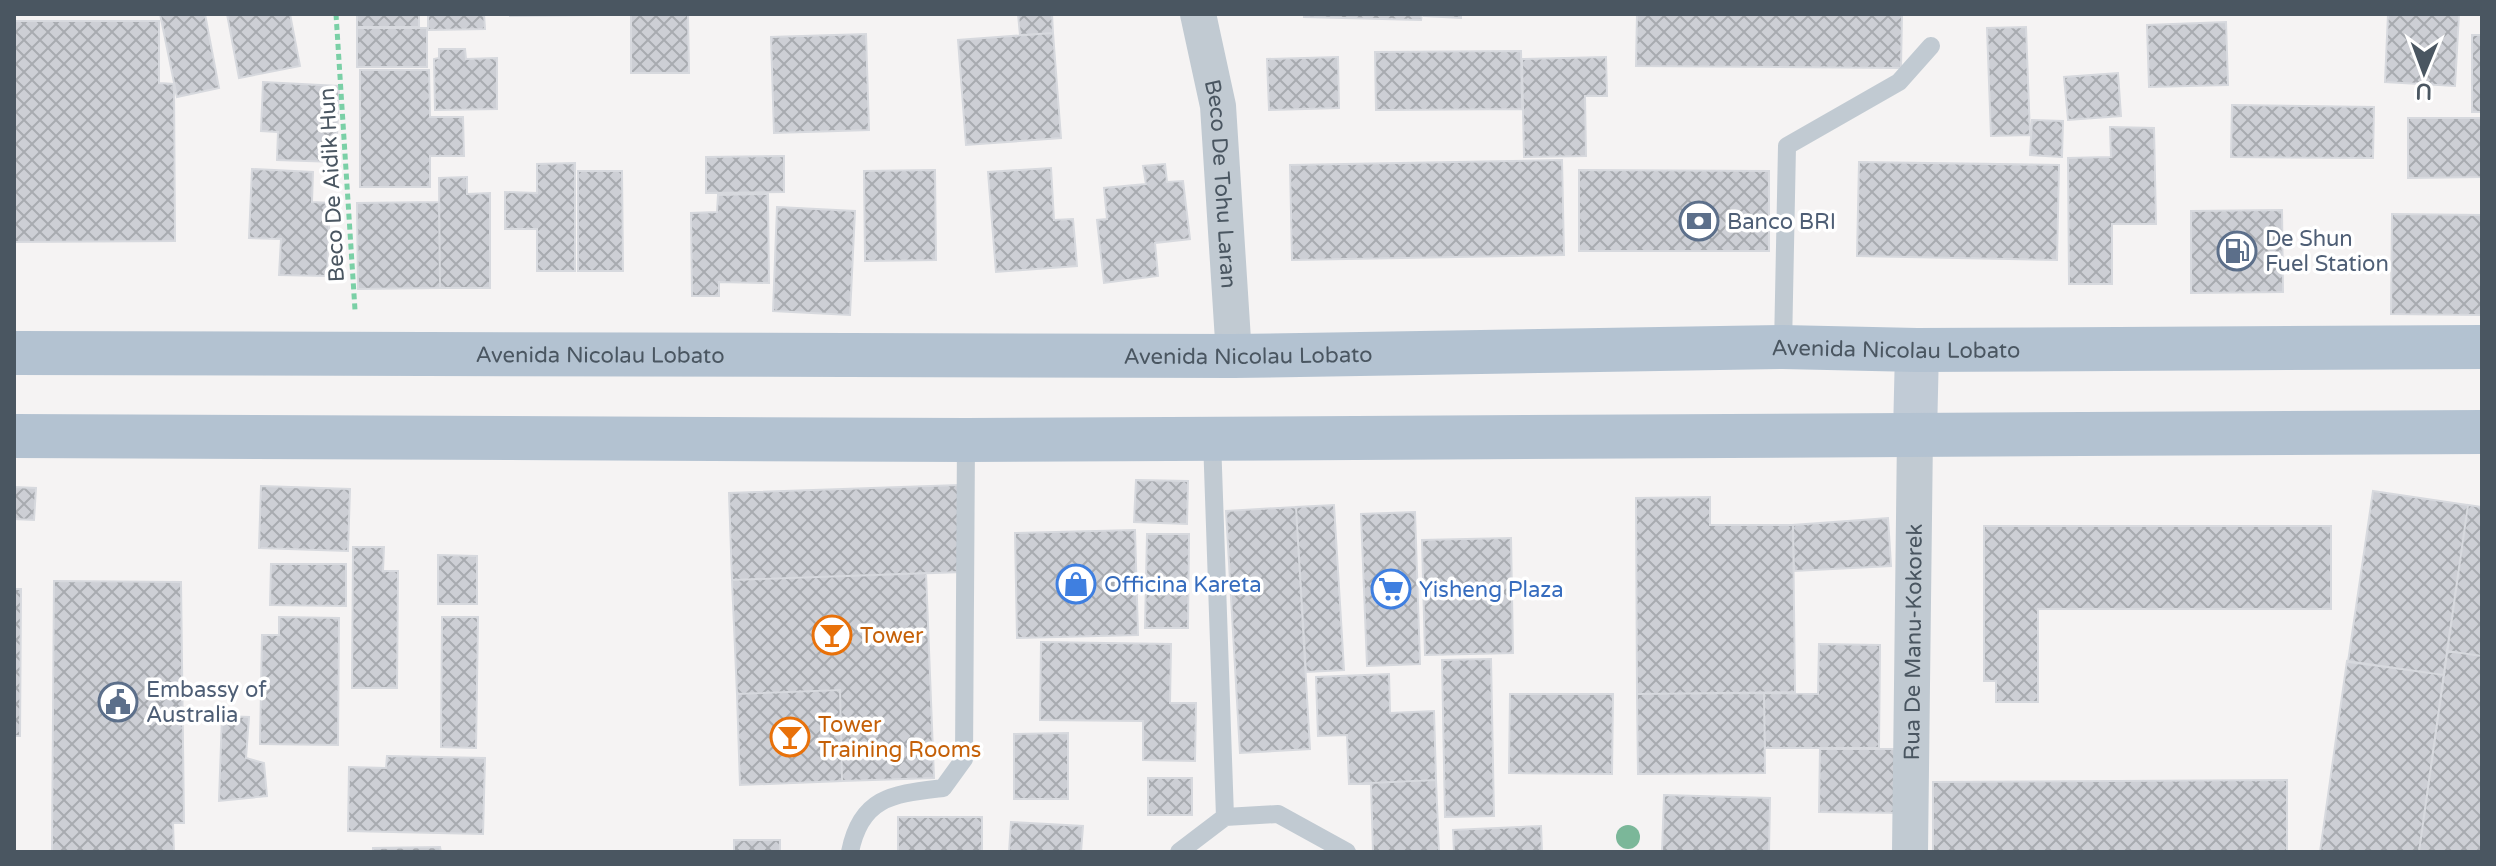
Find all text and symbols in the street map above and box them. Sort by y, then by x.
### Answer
north arrow [2384,32,2464,112]
street label: Beco De Tohu Laran [1199,77,1242,289]
text: U [2415,78,2432,104]
street label: Beco De Aidik Hun [314,87,350,283]
bank icon: Banco BRI [1678,200,1720,242]
place label: Banco BRI [1727,209,1836,235]
place label: De Shun Fuel Station [2265,226,2389,277]
fuel station icon: De Shun Fuel Station [2216,230,2258,272]
street label: Avenida Nicolau Lobato [1771,335,2021,364]
street label: Avenida Nicolau Lobato [475,342,725,369]
street label: Avenida Nicolau Lobato [1123,342,1373,370]
street label: Rua De Manu-Kokorek [1899,524,1928,761]
shop icon: Officina Kareta [1055,563,1097,605]
supermarket icon: Yisheng Plaza [1370,568,1412,610]
place label: Officina Kareta [1104,572,1262,598]
place label: Yisheng Plaza [1419,577,1564,603]
bar icon: Tower [811,614,853,656]
place label: Tower [860,623,924,649]
place label: Embassy of Australia [146,677,267,728]
public building icon: Embassy of Australia [97,681,139,723]
place label: Tower Training Rooms [818,712,981,763]
bar icon: Tower Training Rooms [769,716,811,758]

